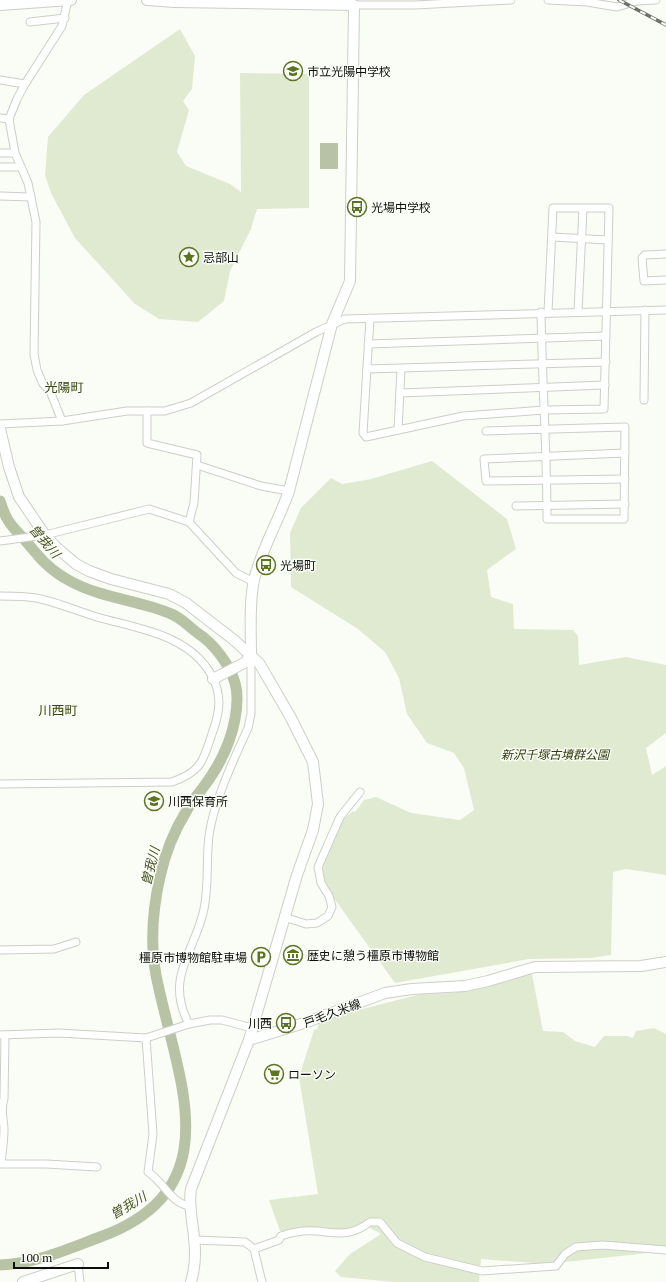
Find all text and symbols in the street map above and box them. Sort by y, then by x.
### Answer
school or university icon: 市立光陽中学校 [282,60,304,82]
place label: 市立光陽中学校 [307,64,391,79]
bus stop icon: 光場中学校 [346,196,368,218]
place label: 光場中学校 [371,200,431,215]
place icon: 忌部山 [178,246,200,268]
place label: 忌部山 [203,250,239,265]
district label: 光陽町 [44,378,84,396]
water label: 曽我川 [25,520,66,563]
bus stop icon: 光場町 [255,554,277,576]
place label: 光場町 [280,558,316,573]
district label: 川西町 [38,701,78,719]
park label: 新沢千塚古墳群公園 [501,747,611,762]
school or university icon: 川西保育所 [143,790,165,812]
place label: 川西保育所 [168,794,228,809]
water label: 曽我川 [137,843,164,887]
museum icon: 歴史に憩う橿原市博物館 [282,944,304,966]
parking icon: 橿原市博物館駐車場 [250,946,272,968]
place label: 歴史に憩う橿原市博物館 [307,948,439,963]
place label: 橿原市博物館駐車場 [139,950,247,965]
street label: 戸毛久米線 [301,996,363,1030]
bus stop icon: 川西 [275,1012,297,1034]
place label: 川西 [248,1016,272,1031]
supermarket icon: ローソン [263,1063,285,1085]
place label: ローソン [288,1067,336,1082]
water label: 曽我川 [107,1186,151,1223]
scale bar [14,1244,108,1270]
text: 100 m [20,1250,53,1265]

